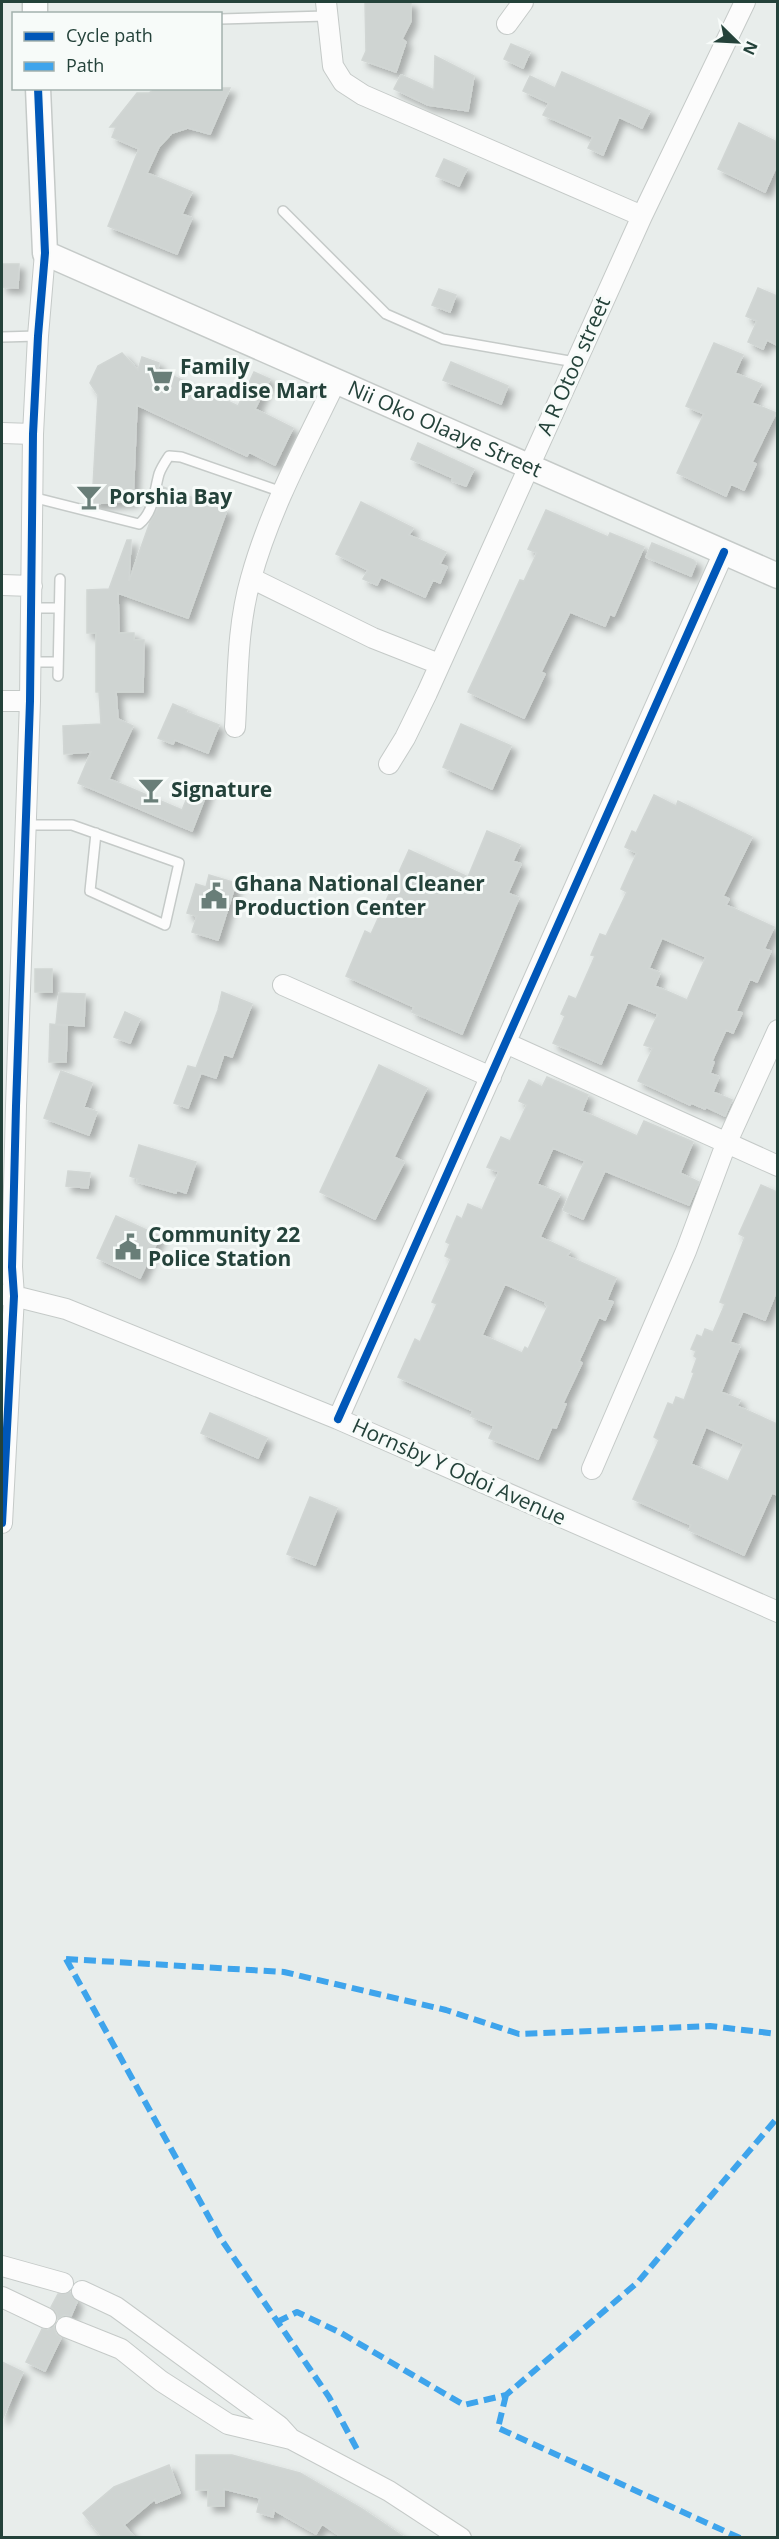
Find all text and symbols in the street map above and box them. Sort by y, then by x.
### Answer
legend [12,12,222,90]
north arrow [707,12,767,72]
text: Cycle path [66,23,153,47]
text: N [738,38,763,59]
text: Path [66,53,104,77]
street label: A R Otoo street [530,292,616,439]
place label: Family Paradise Mart [180,352,327,404]
supermarket icon: Family Paradise Mart [145,364,175,394]
street label: Nii Oko Olaaye Street [344,373,546,483]
bar icon: Porshia Bay [74,482,104,512]
place label: Porshia Bay [109,482,232,510]
bar icon: Signature [136,775,166,805]
place label: Signature [171,775,272,803]
place label: Ghana National Cleaner Production Center [234,869,485,921]
public building icon: Ghana National Cleaner Production Center [199,881,229,911]
place label: Community 22 Police Station [148,1220,300,1272]
public building icon: Community 22 Police Station [113,1232,143,1262]
street label: Hornsby Y Odoi Avenue [348,1411,571,1531]

